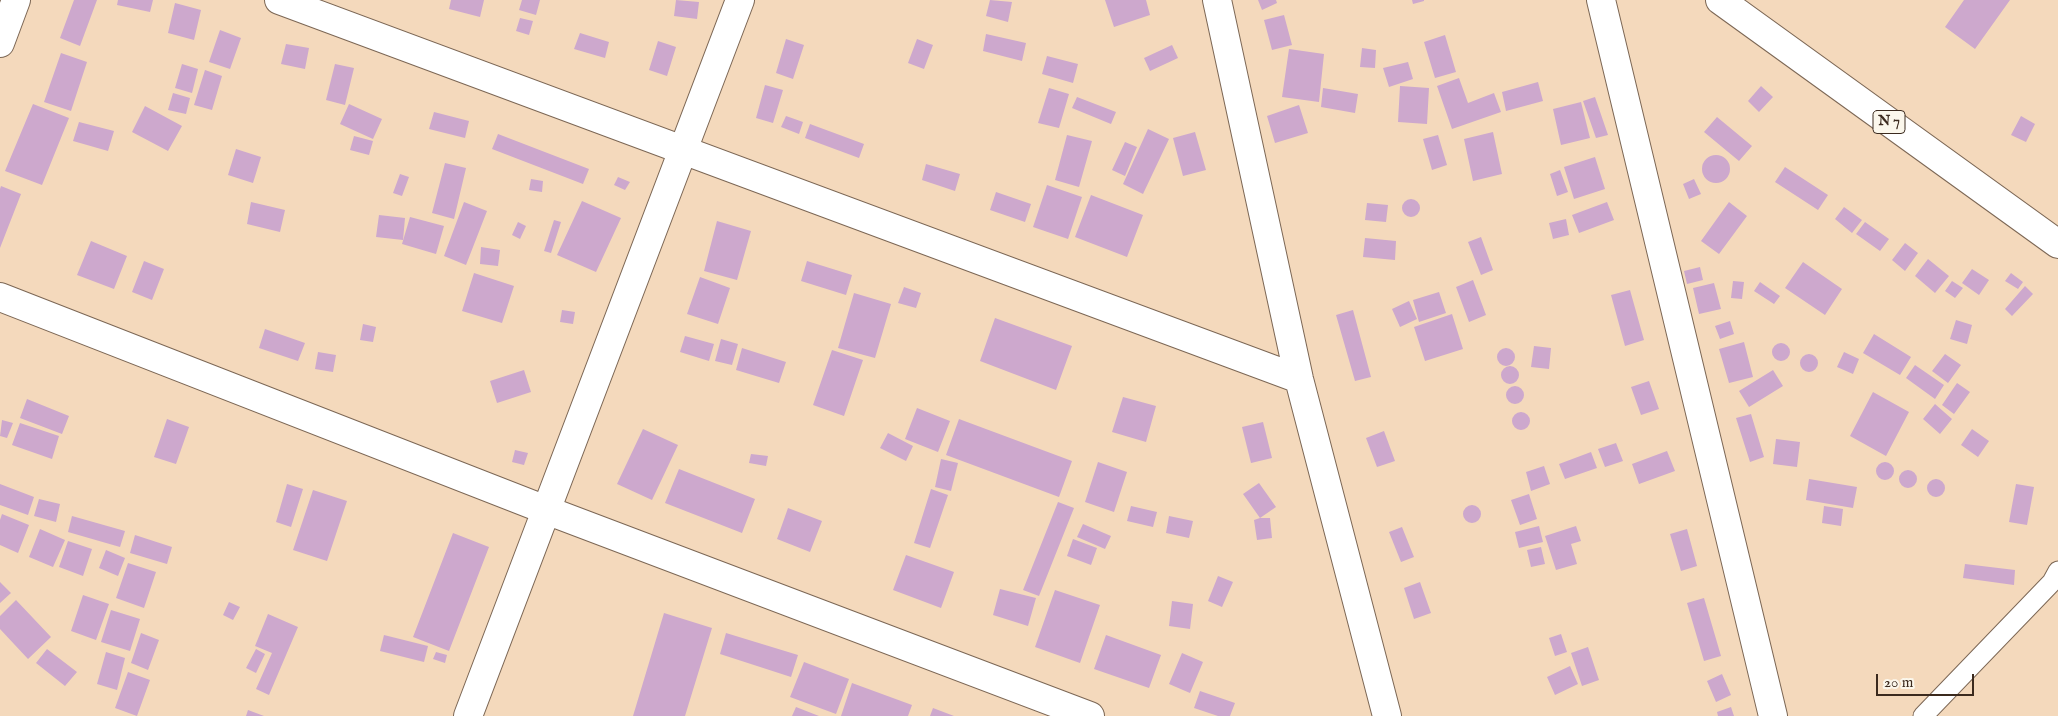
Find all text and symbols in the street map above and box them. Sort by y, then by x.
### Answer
road number: N 7 [1873,110,1905,134]
scale bar [1878,664,1976,696]
text: 20 m [1884,673,1913,692]

